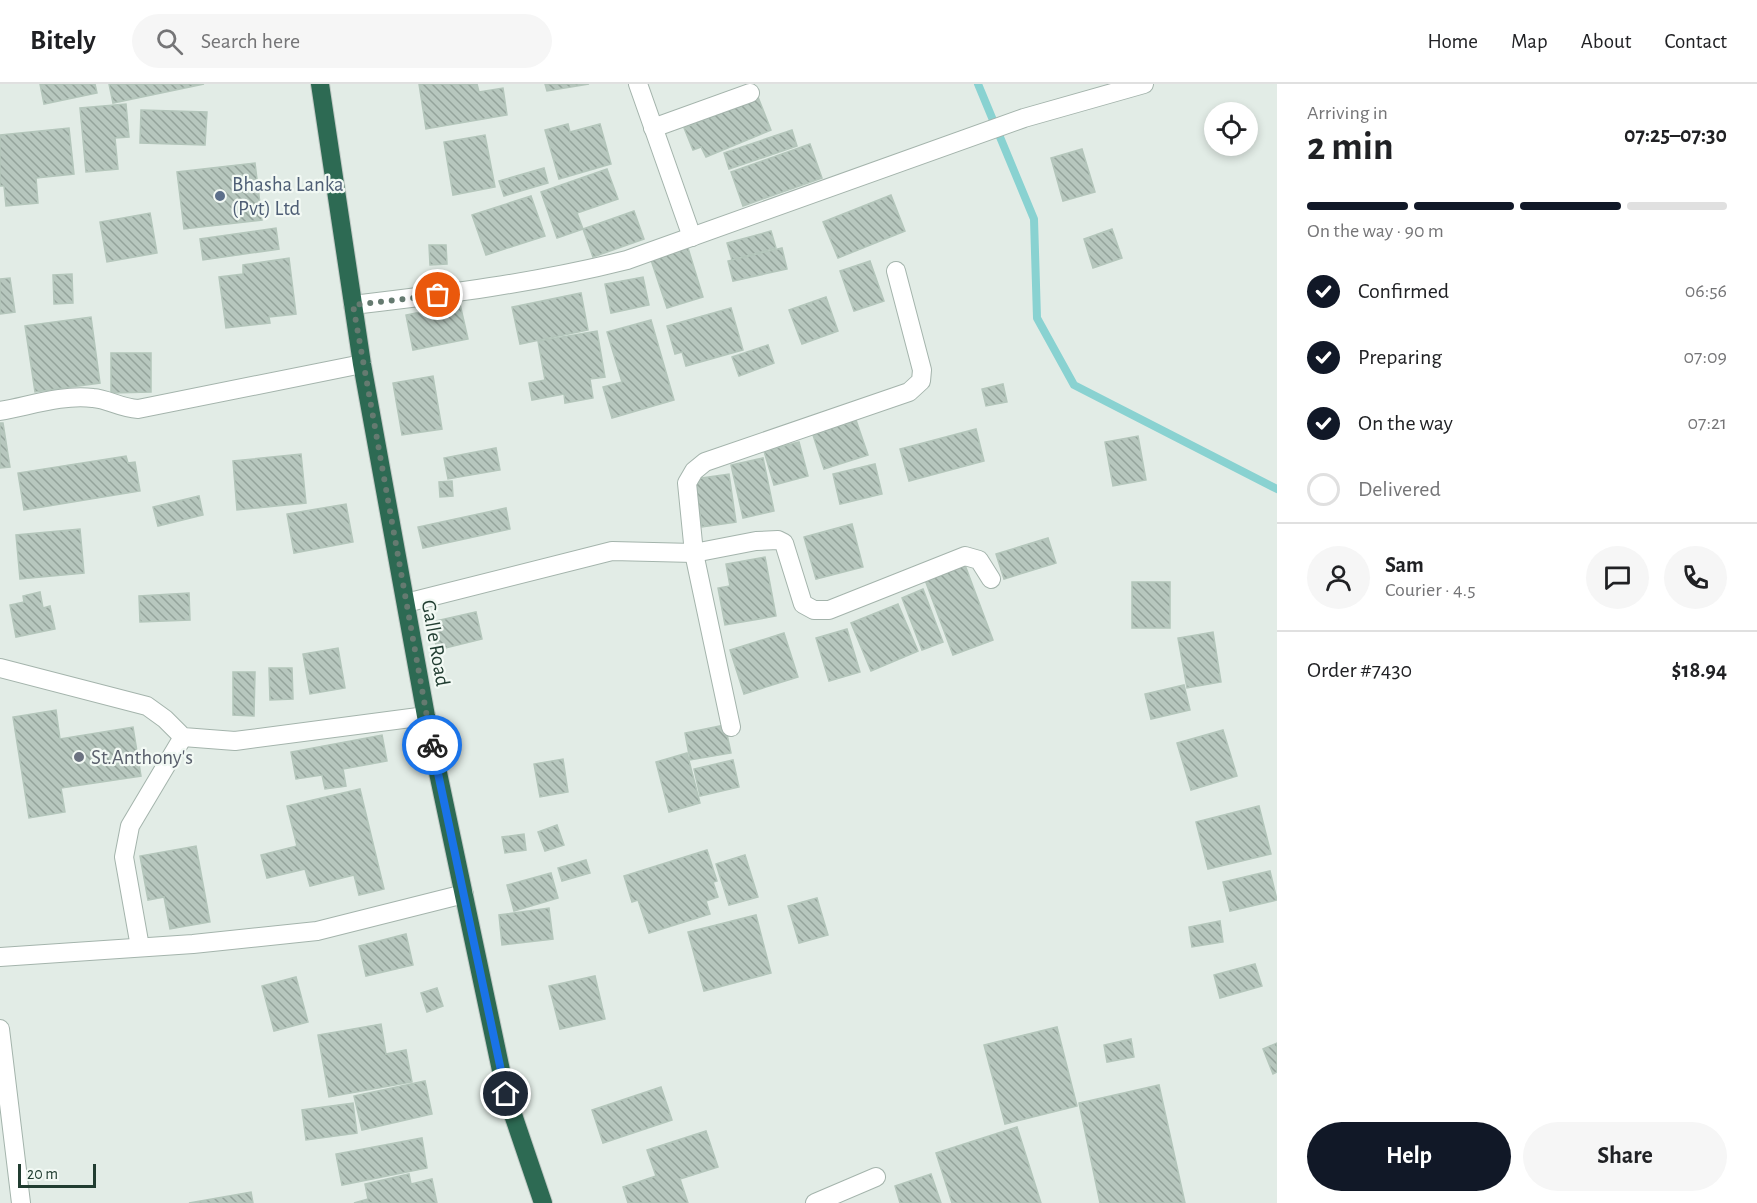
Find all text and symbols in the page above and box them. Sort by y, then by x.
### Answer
search box [132,14,552,68]
icon: search [153,25,186,58]
text: Bitely [30,27,96,55]
text: Search here [201,30,300,52]
text: Home [1427,31,1478,52]
text: Map [1511,31,1548,52]
text: About [1581,31,1631,52]
text: Contact [1664,31,1727,52]
map controls [1204,102,1258,156]
button: locate [1204,102,1258,156]
text: Arriving in [1307,103,1388,123]
text: 07:25–07:30 [1624,124,1727,146]
text: 2 min [1307,128,1394,167]
place label: Bhasha Lanka (Pvt) Ltd [232,174,344,219]
marker: Bhasha Lanka (Pvt) Ltd [213,189,227,203]
text: On the way · 90 m [1307,221,1444,241]
pin [412,269,463,320]
icon: check [1307,275,1340,308]
icon: bag [421,278,454,311]
text: Confirmed [1358,280,1449,302]
text: 06:56 [1685,281,1727,301]
icon: check [1307,341,1340,374]
text: Preparing [1358,346,1442,368]
text: 07:09 [1684,347,1727,367]
icon: check [1307,407,1340,440]
text: On the way [1358,412,1453,434]
text: 07:21 [1688,413,1727,433]
text: Delivered [1358,478,1441,500]
button: person [1307,546,1370,609]
button: chat [1586,546,1649,609]
button: phone [1664,546,1727,609]
text: Sam [1385,554,1424,576]
text: Courier · 4.5 [1385,580,1476,600]
street label: Galle Road [418,598,453,688]
text: Order #7430 [1307,659,1412,681]
text: $18.94 [1672,659,1727,681]
courier [402,715,462,775]
icon: bike [416,729,449,762]
place label: St.Anthony's [91,747,193,768]
marker: St.Anthony's [72,750,86,764]
pin [480,1068,531,1119]
icon: home [489,1077,522,1110]
button: Help [1307,1122,1511,1191]
button: Share [1523,1122,1727,1191]
scale bar [18,1161,96,1188]
text: 20 m [27,1166,58,1182]

